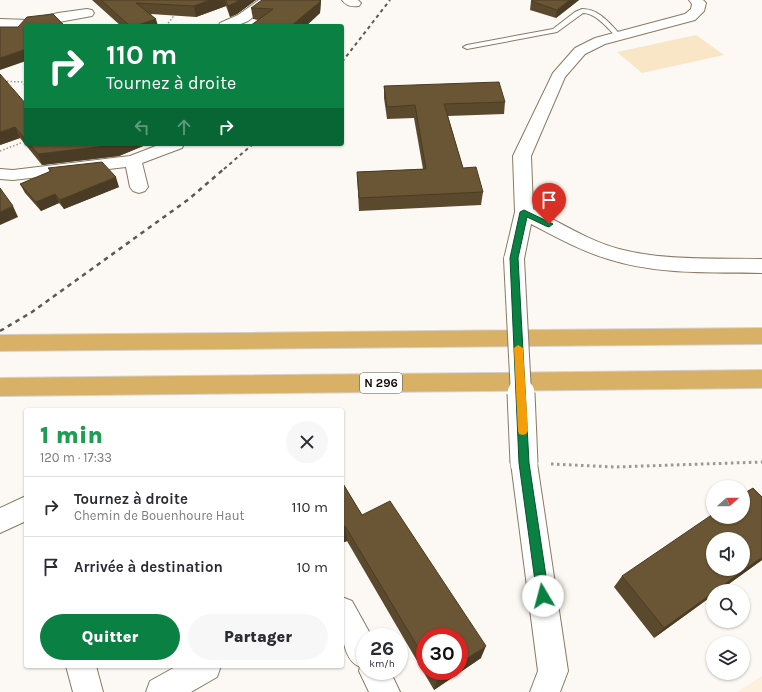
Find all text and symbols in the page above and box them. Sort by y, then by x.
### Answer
text: 110 m [106,38,177,71]
icon: right [40,40,92,92]
text: Tournez à droite [106,72,236,94]
icon: left [131,116,153,138]
icon: ahead [173,116,195,138]
icon: right [215,116,237,138]
pin [532,183,566,224]
icon: arrive [538,189,560,211]
road number: N 296 [360,373,402,393]
text: 1 min [40,421,103,449]
button: close [286,421,328,463]
text: 120 m · 17:33 [40,450,112,465]
north arrow [706,480,750,524]
map controls [706,480,750,680]
text: Tournez à droite [74,490,188,508]
icon: right [40,496,62,518]
text: 110 m [292,498,328,516]
text: Chemin de Bouenhoure Haut [74,508,244,523]
button: sound [706,532,750,576]
icon: arrive [40,556,62,578]
text: Arrivée à destination [74,558,223,576]
text: 10 m [297,558,328,576]
position arrow [522,575,564,617]
button: search [706,584,750,628]
button: Quitter [40,614,180,660]
button: Partager [188,614,328,660]
speed limit sign: 30 [416,628,468,680]
button: layers [706,636,750,680]
text: 26 [370,637,394,660]
text: km/h [369,658,395,670]

